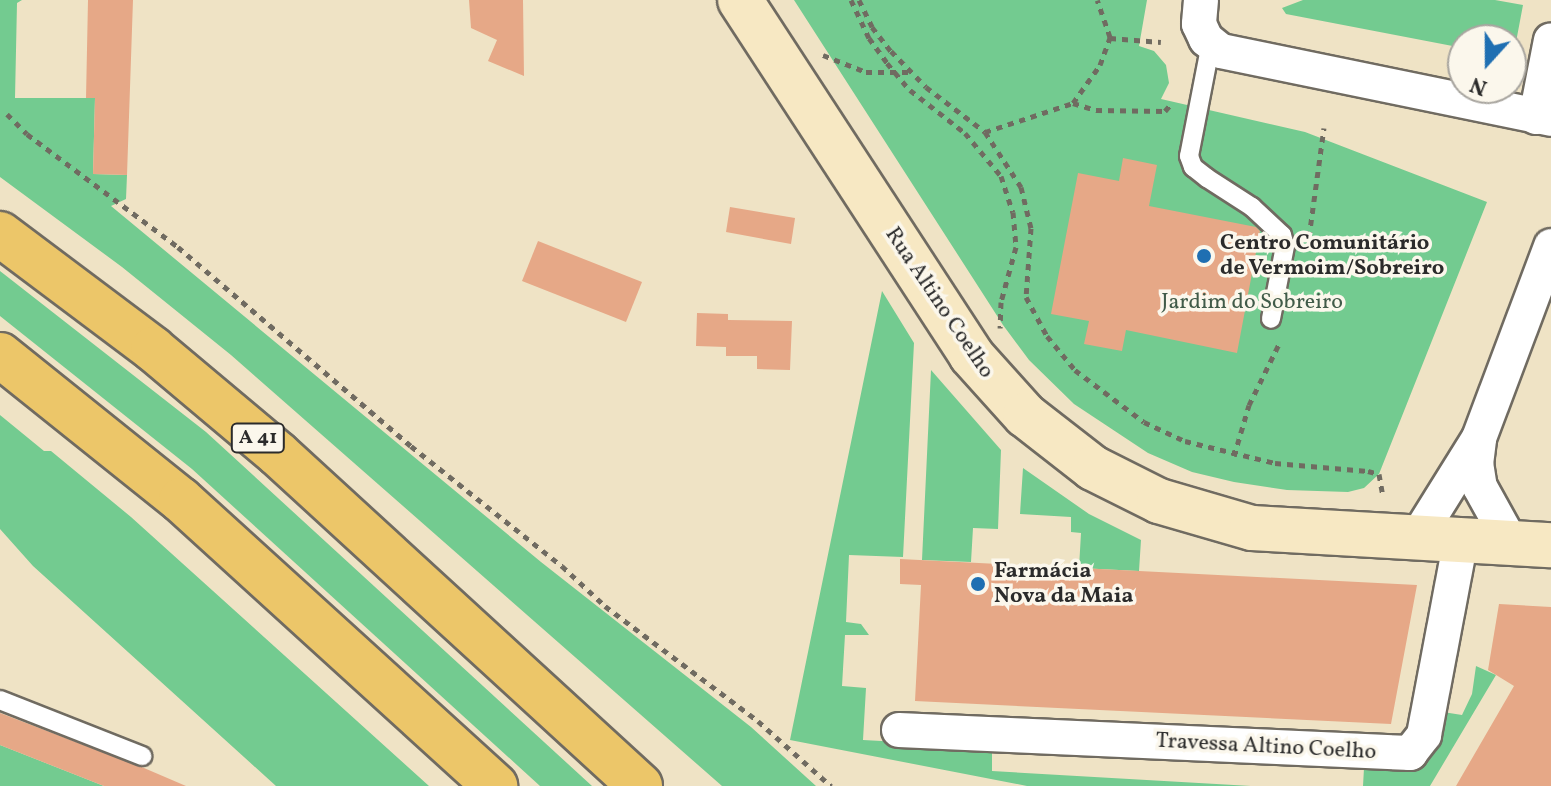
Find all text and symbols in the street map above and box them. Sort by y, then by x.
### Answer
north arrow [1447,24,1527,104]
text: N [1466,68,1492,102]
street label: Rua Altino Coelho [879,223,999,383]
place label: Centro Comunitário de Vermoim/Sobreiro [1220,230,1445,282]
marker: Centro Comunitário de Vermoim/Sobreiro [1195,247,1213,265]
park label: Jardim do Sobreiro [1161,290,1343,316]
road number: A 41 [230,422,286,454]
place label: Farmácia Nova da Maia [994,558,1134,610]
marker: Farmácia Nova da Maia [969,575,987,593]
street label: Travessa Altino Coelho [1155,728,1377,766]

